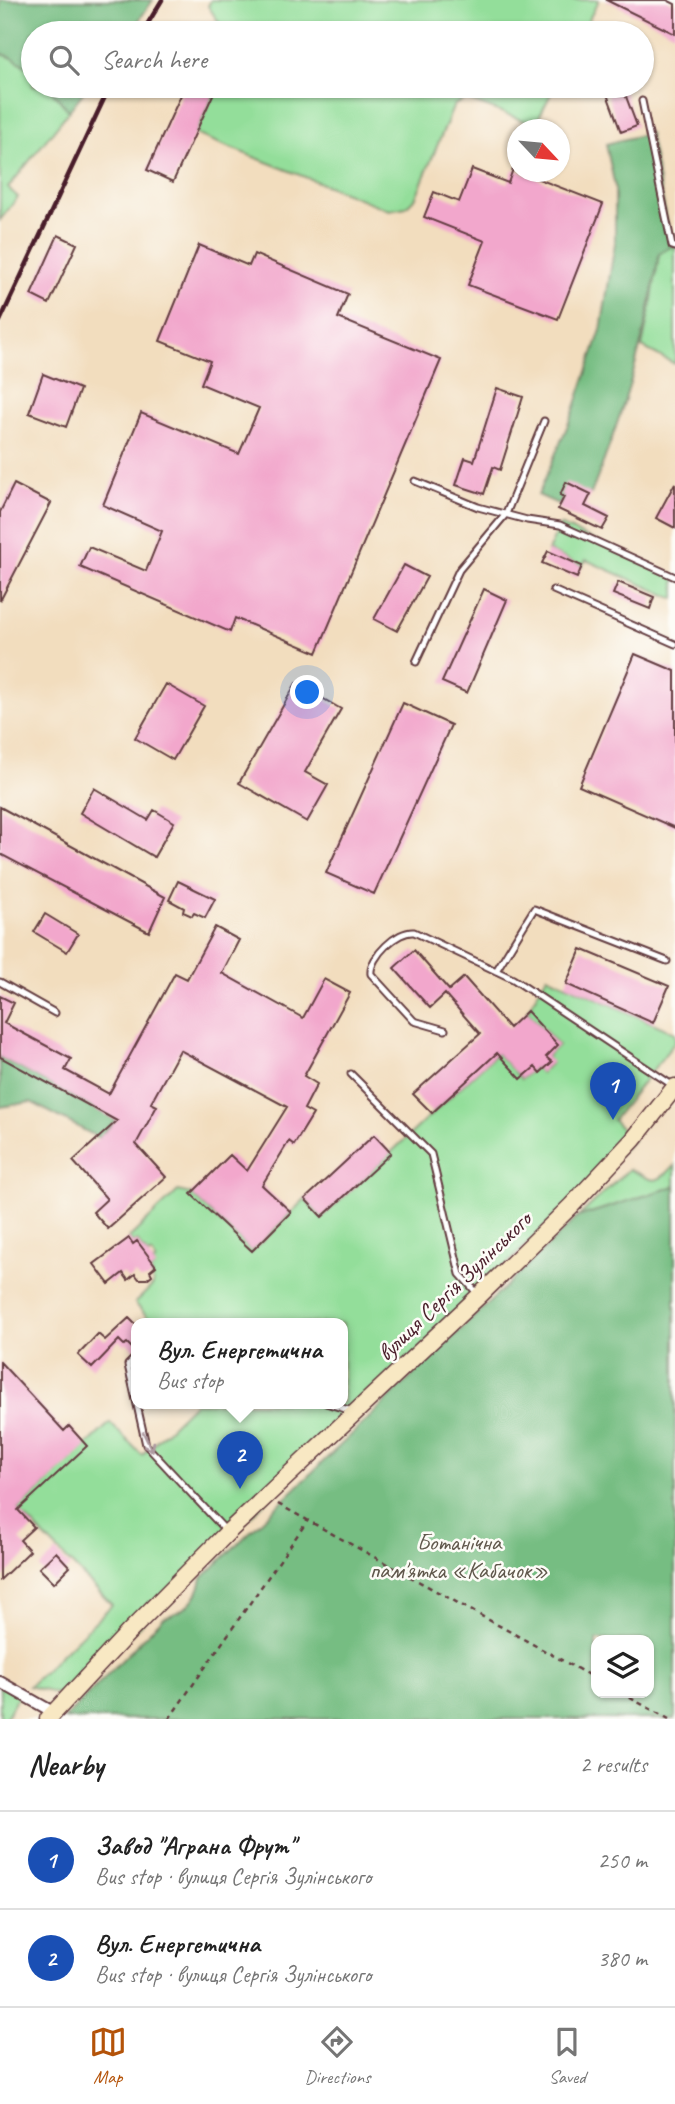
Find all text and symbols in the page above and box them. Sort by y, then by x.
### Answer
search box [21,21,654,98]
icon: search [45,41,83,79]
text: Search here [101,43,207,76]
north arrow [507,119,570,182]
your location [290,675,324,709]
pin: 1 [590,1062,636,1120]
street label: вулиця Сергія Зулінського [370,1203,539,1367]
popup [131,1318,348,1409]
text: Вул. Енергетична [157,1333,322,1366]
text: Bus stop [157,1366,223,1395]
one-way arrow [142,1431,155,1452]
pin: 2 [217,1431,263,1489]
park label: Ботанічна пам'ятка «Кабачок» [370,1527,548,1585]
map controls [591,1635,654,1698]
button: layers [591,1635,654,1698]
text: Nearby [28,1746,104,1784]
text: 2 results [580,1750,647,1779]
text: Завод "Аграна Фрут" [95,1829,295,1862]
text: 1 [46,1846,56,1875]
text: 250 m [598,1846,647,1875]
text: Bus stop · вулиця Сергія Зулінського [95,1862,371,1891]
text: Вул. Енергетична [95,1927,260,1960]
text: 2 [46,1944,56,1973]
text: 380 m [598,1944,647,1973]
text: Bus stop · вулиця Сергія Зулінського [95,1960,371,1989]
tab: Map [89,2023,127,2089]
tab: Directions [304,2023,371,2089]
tab: Saved [548,2023,586,2089]

